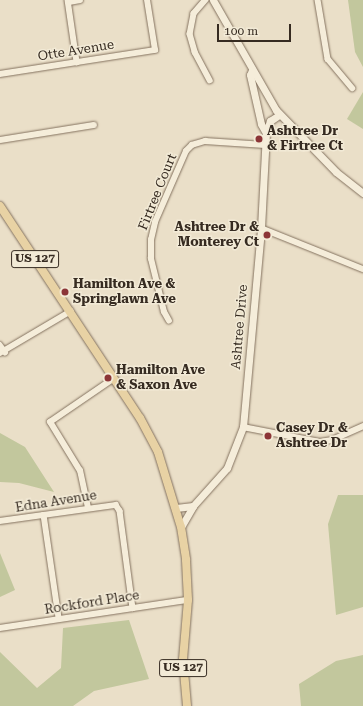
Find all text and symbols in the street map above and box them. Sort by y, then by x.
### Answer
scale bar [219,16,293,42]
text: 100 m [224,24,258,38]
street label: Otte Avenue [37,37,115,65]
place label: Ashtree Dr & Firtree Ct [267,124,343,155]
marker: Ashtree Dr & Firtree Ct [254,134,264,144]
street label: Firtree Court [136,152,180,232]
place label: Ashtree Dr & Monterey Ct [175,220,259,251]
marker: Ashtree Dr & Monterey Ct [262,230,272,240]
road number: US 127 [11,249,59,269]
place label: Hamilton Ave & Springlawn Ave [73,277,176,308]
street label: Ashtree Drive [229,284,251,370]
marker: Hamilton Ave & Springlawn Ave [60,287,70,297]
place label: Hamilton Ave & Saxon Ave [116,363,205,394]
marker: Hamilton Ave & Saxon Ave [103,373,113,383]
place label: Casey Dr & Ashtree Dr [276,421,348,452]
marker: Casey Dr & Ashtree Dr [263,431,273,441]
street label: Edna Avenue [14,488,98,516]
street label: Rockford Place [44,588,140,618]
road number: US 127 [159,658,207,678]

